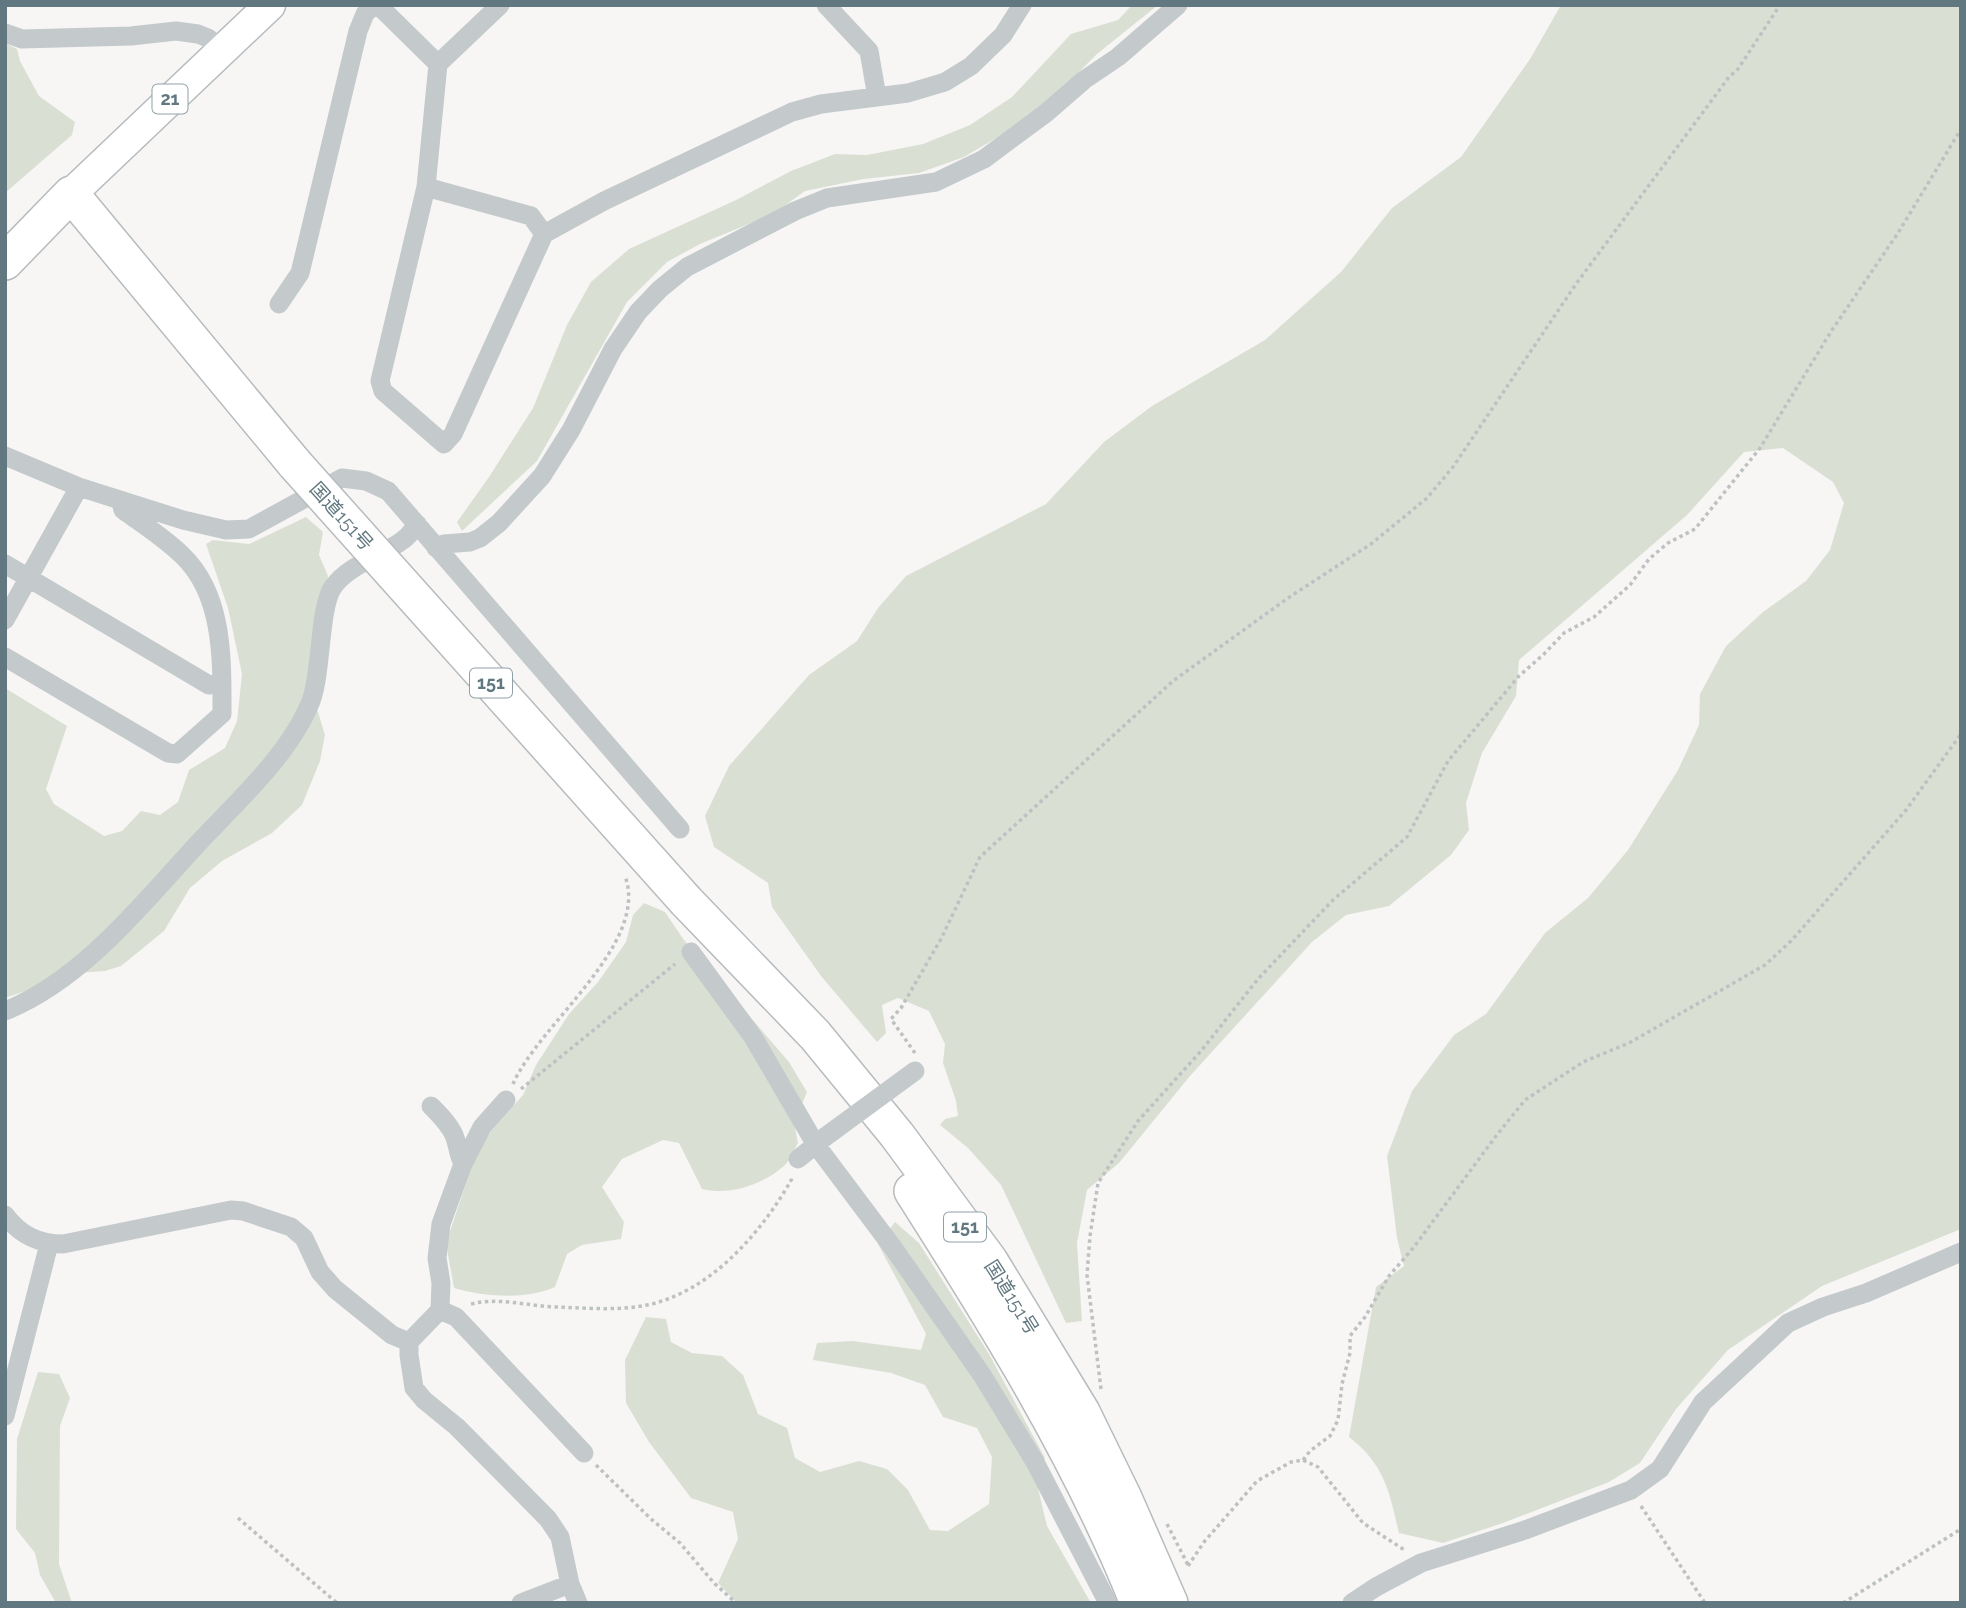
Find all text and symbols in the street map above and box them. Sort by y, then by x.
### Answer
road number: 21 [152,84,188,114]
street label: 国道151号 [306,478,378,554]
road number: 151 [470,668,512,698]
road number: 151 [944,1212,986,1242]
street label: 国道151号 [981,1256,1043,1338]

